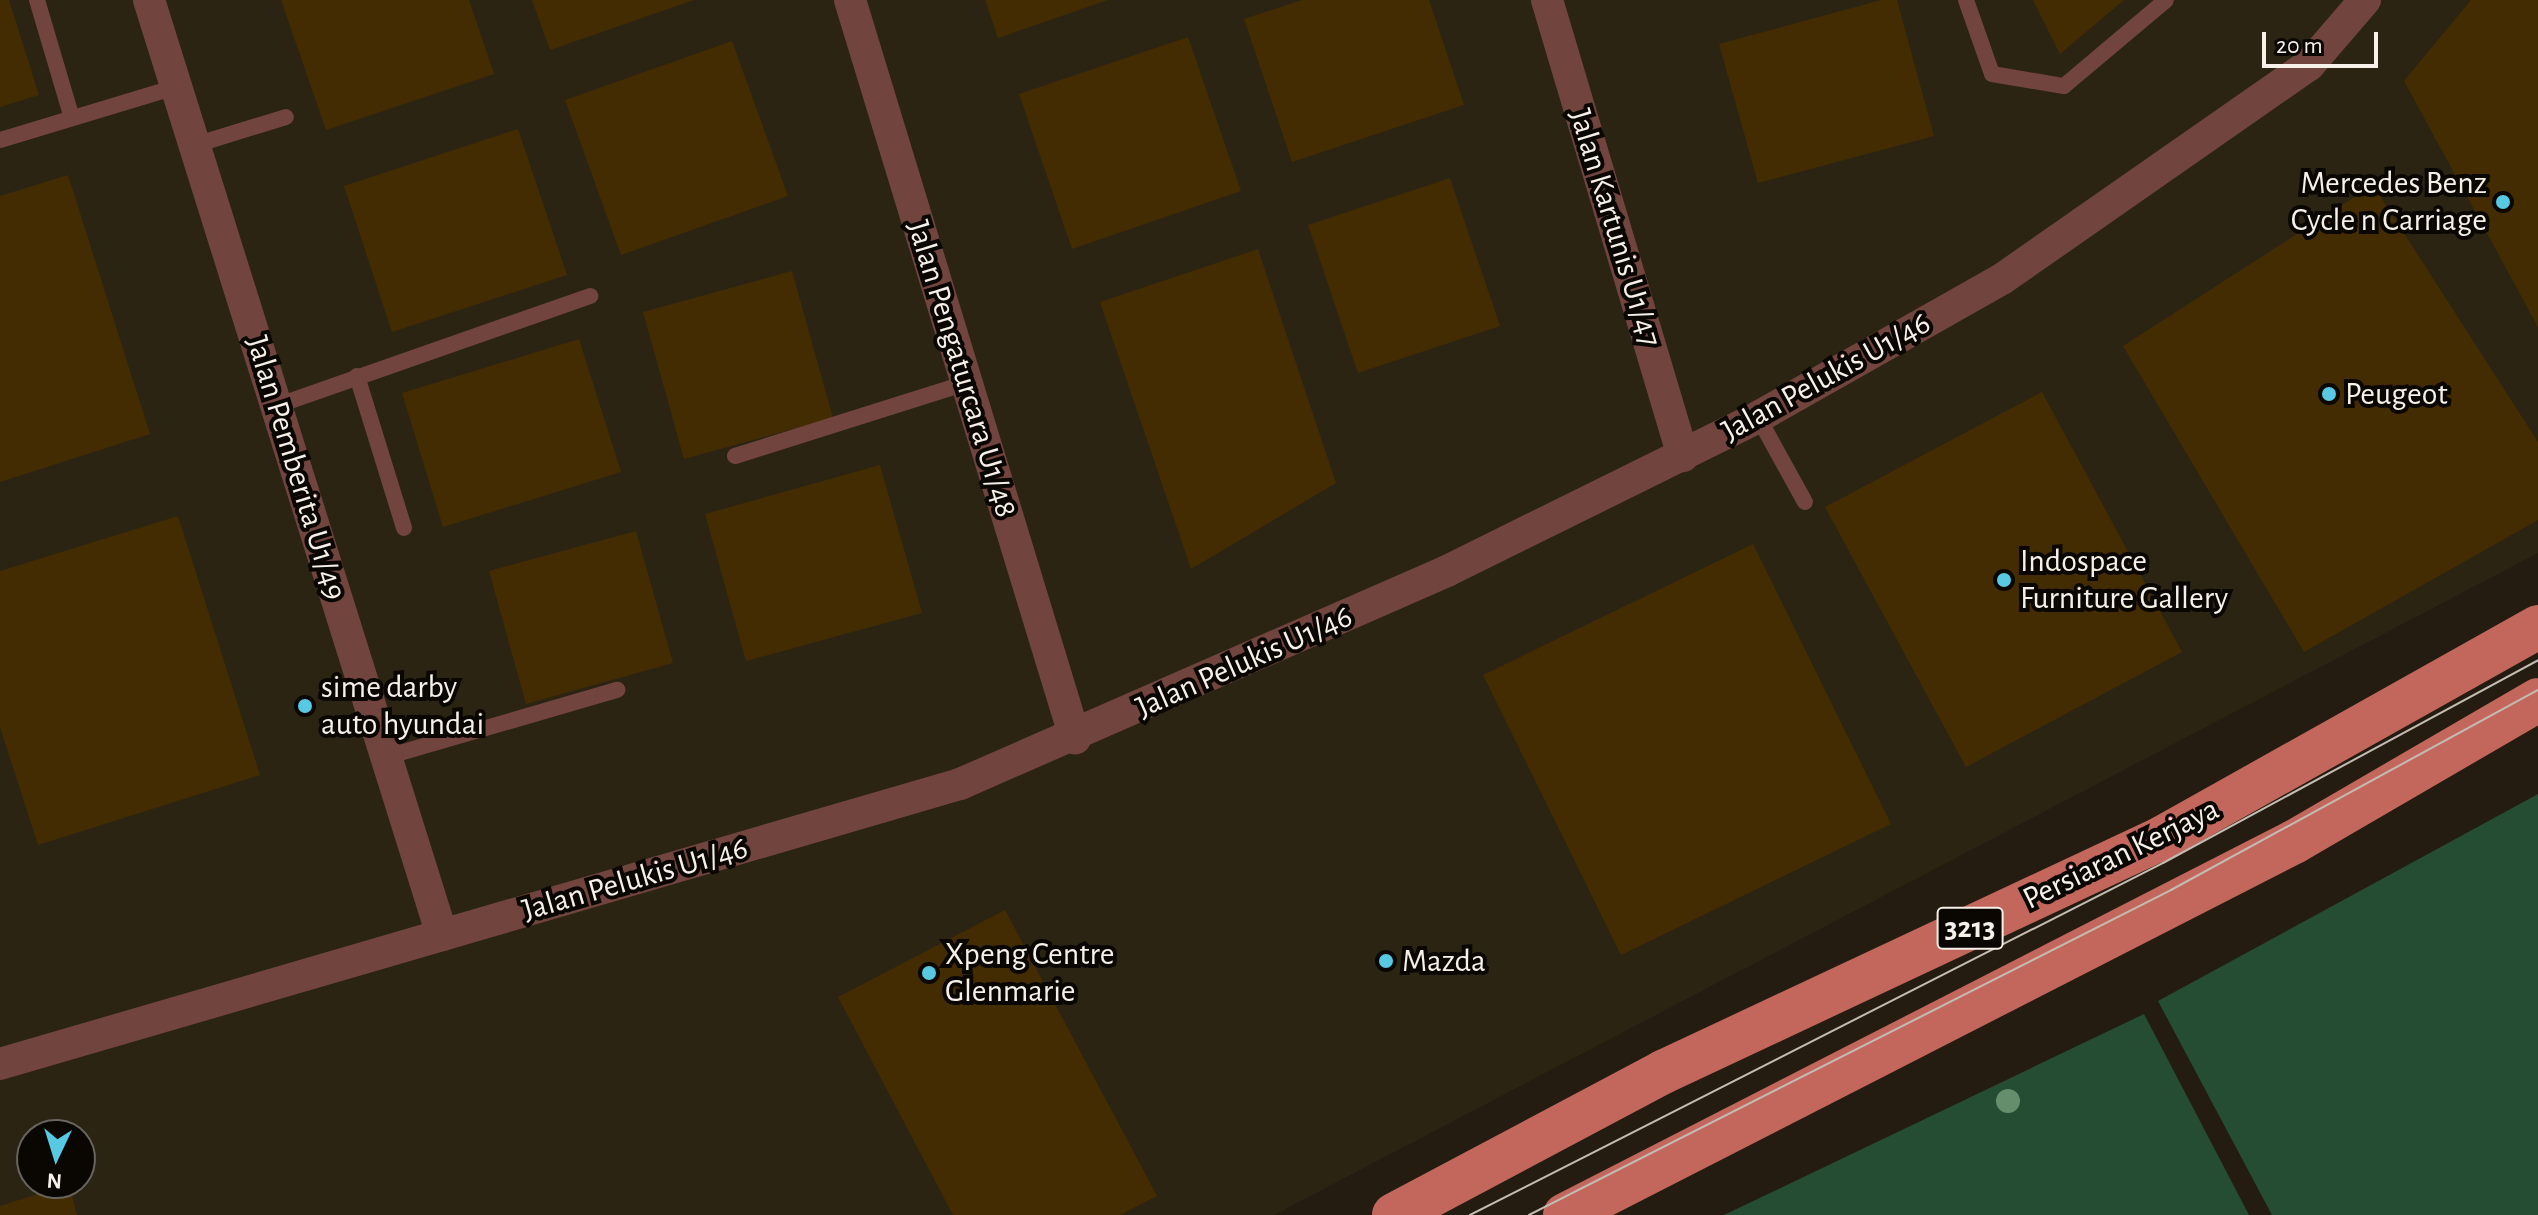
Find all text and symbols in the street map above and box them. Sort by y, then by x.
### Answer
scale bar [2266,16,2382,66]
text: 20 m [2276,34,2323,58]
street label: Jalan Kartunis U1/47 [1561,104,1669,352]
place label: Mercedes Benz Cycle n Carriage [2291,165,2487,240]
marker: Mercedes Benz Cycle n Carriage [2494,193,2512,211]
street label: Jalan Pengaturcara U1/48 [899,216,1025,522]
street label: Jalan Pelukis U1/46 [1715,304,1937,450]
street label: Jalan Pemberita U1/49 [238,331,354,605]
place label: Peugeot [2345,375,2448,413]
marker: Peugeot [2320,385,2338,403]
place label: Indospace Furniture Gallery [2020,543,2228,618]
marker: Indospace Furniture Gallery [1995,571,2013,589]
street label: Jalan Pelukis U1/46 [1130,597,1358,727]
place label: sime darby auto hyundai [321,669,484,744]
marker: sime darby auto hyundai [296,697,314,715]
street label: Persiaran Kerjaya [2017,790,2225,918]
street label: Jalan Pelukis U1/46 [518,828,752,930]
road number: 3213 [1936,902,2004,954]
place label: Xpeng Centre Glenmarie [945,936,1115,1011]
place label: Mazda [1402,942,1486,980]
marker: Mazda [1377,952,1395,970]
marker: Xpeng Centre Glenmarie [920,964,938,982]
north arrow [16,1119,96,1199]
text: N [46,1169,63,1192]

